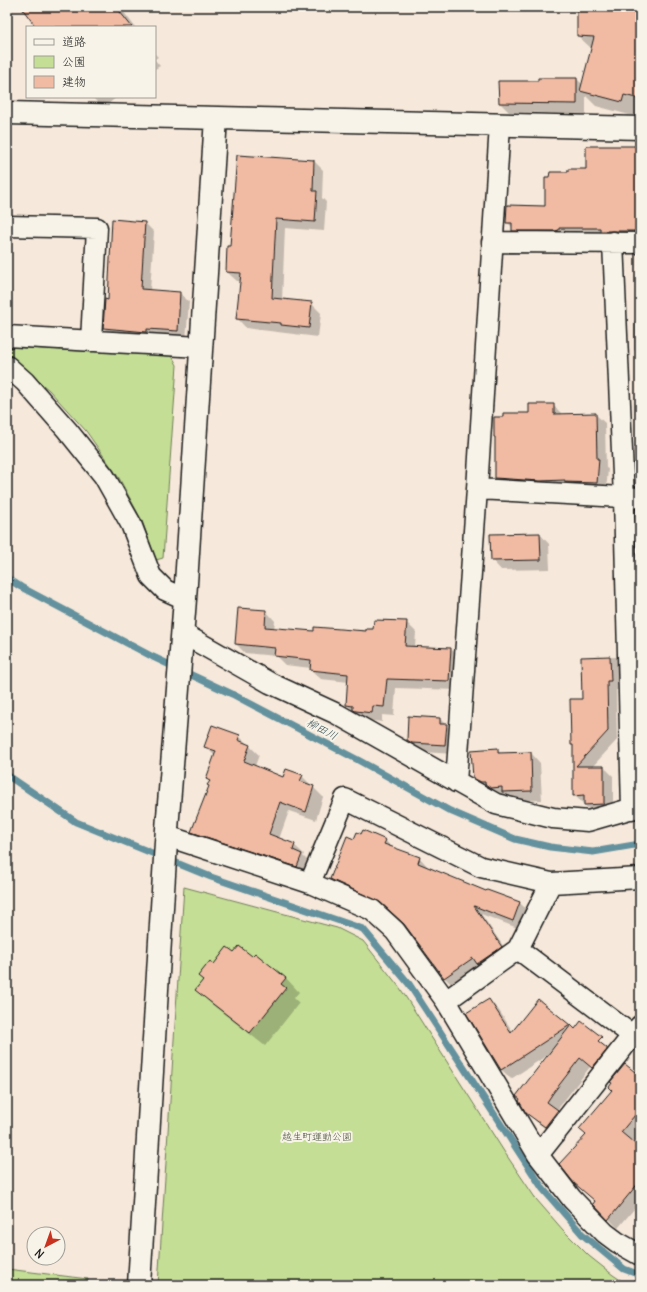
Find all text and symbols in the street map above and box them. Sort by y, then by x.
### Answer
legend [26,26,156,98]
text: 道路 [62,34,86,49]
text: 公園 [62,54,86,69]
text: 建物 [62,74,86,89]
water label: 柳田川 [304,715,340,743]
park label: 越生町運動公園 [282,1130,352,1143]
north arrow [26,1226,66,1266]
text: N [32,1246,47,1261]

